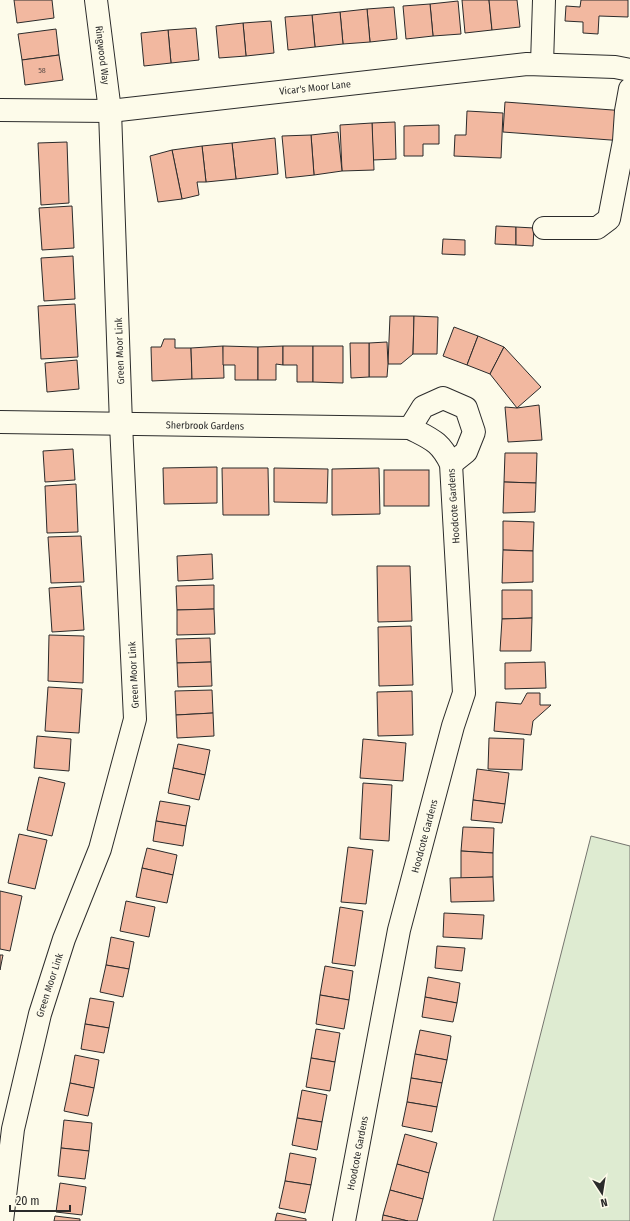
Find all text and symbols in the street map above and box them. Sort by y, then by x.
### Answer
street label: Ringwood Way [92,25,112,86]
house number: 58 [38,66,46,75]
street label: Vicar's Moor Lane [279,78,351,98]
street label: Green Moor Link [113,317,127,385]
street label: Sherbrook Gardens [166,419,244,433]
street label: Hoodcote Gardens [445,468,463,544]
street label: Green Moor Link [126,641,142,709]
street label: Hoodcote Gardens [409,798,441,874]
street label: Green Moor Link [34,951,66,1019]
street label: Hoodcote Gardens [345,1115,371,1191]
north arrow [582,1173,622,1213]
scale bar [10,1187,70,1213]
text: 20 m [16,1194,40,1208]
text: N [599,1195,609,1209]

